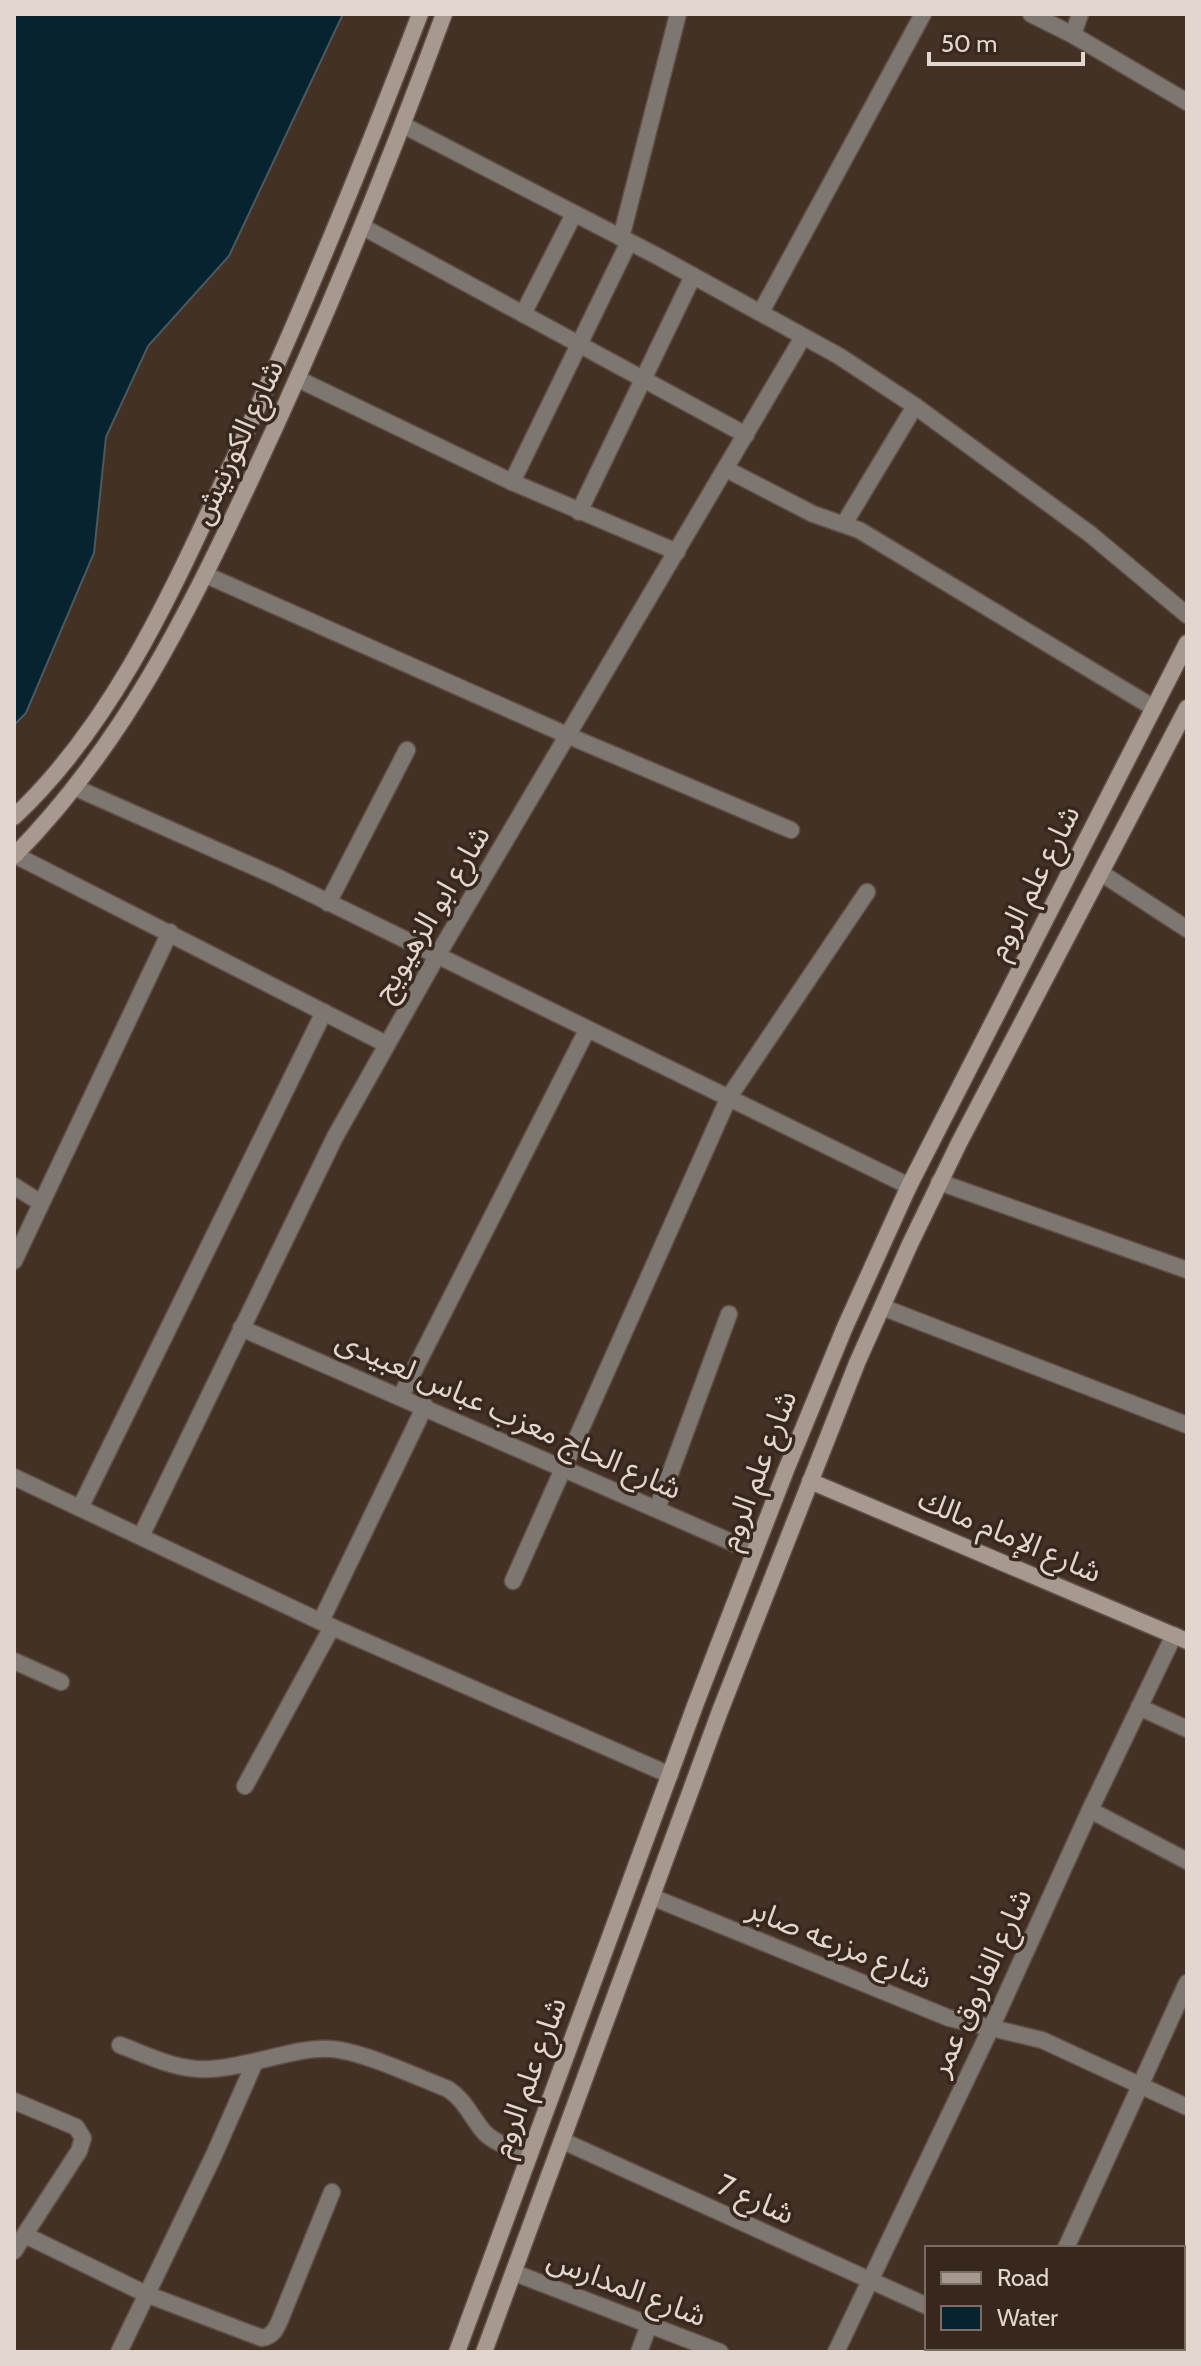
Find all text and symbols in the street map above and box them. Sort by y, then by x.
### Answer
scale bar [929,16,1083,66]
text: 50 m [941,29,997,58]
street label: شارع الكورنيش [183,354,295,532]
street label: شارع علم الروم [978,799,1092,967]
street label: شارع ابو الزهيويج [364,819,501,1009]
street label: شارع الحاج معزب عباس لعبيدى [329,1321,688,1511]
street label: شارع علم الروم [710,1385,809,1557]
street label: شارع الإمام مالك [911,1480,1107,1594]
street label: شارع الفاروق عمر [920,1882,1043,2084]
street label: شارع مزرعه صابر [740,1889,937,2000]
street label: شارع علم الروم [482,1992,579,2164]
street label: شارع 7 [710,2166,800,2236]
street label: شارع المدارس [541,2240,712,2338]
legend [925,2246,1185,2350]
text: Road [997,2263,1049,2292]
text: Water [997,2303,1058,2332]

